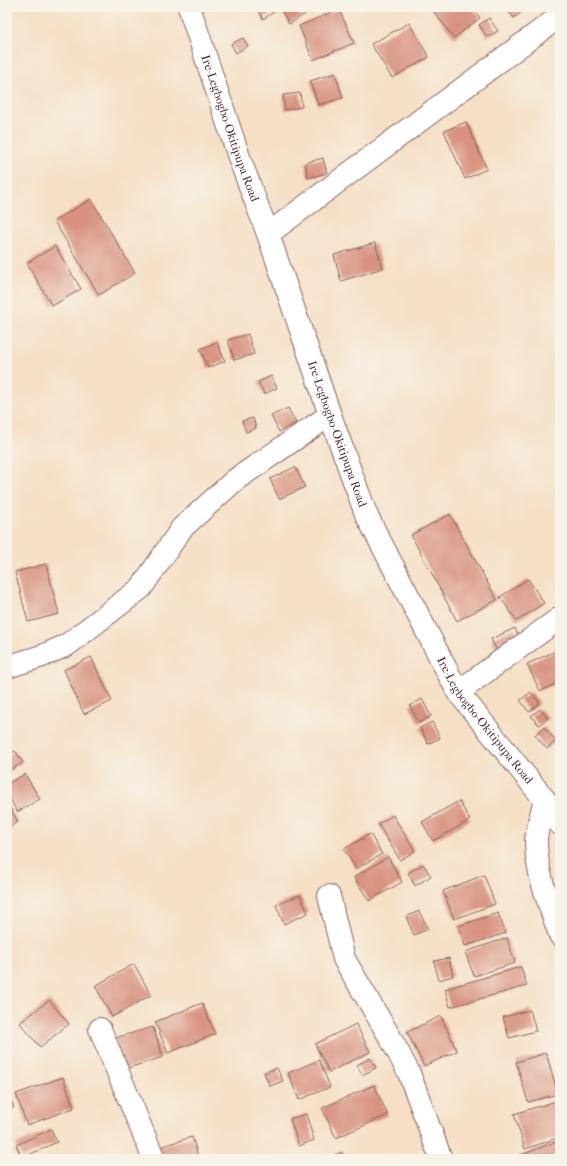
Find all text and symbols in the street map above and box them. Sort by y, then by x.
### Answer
street label: Ire-Legbogbo-Okitipupa Road [198,53,262,204]
street label: Ire-Legbogbo-Okitipupa Road [305,359,370,509]
street label: Ire-Legbogbo-Okitipupa Road [434,654,536,787]

